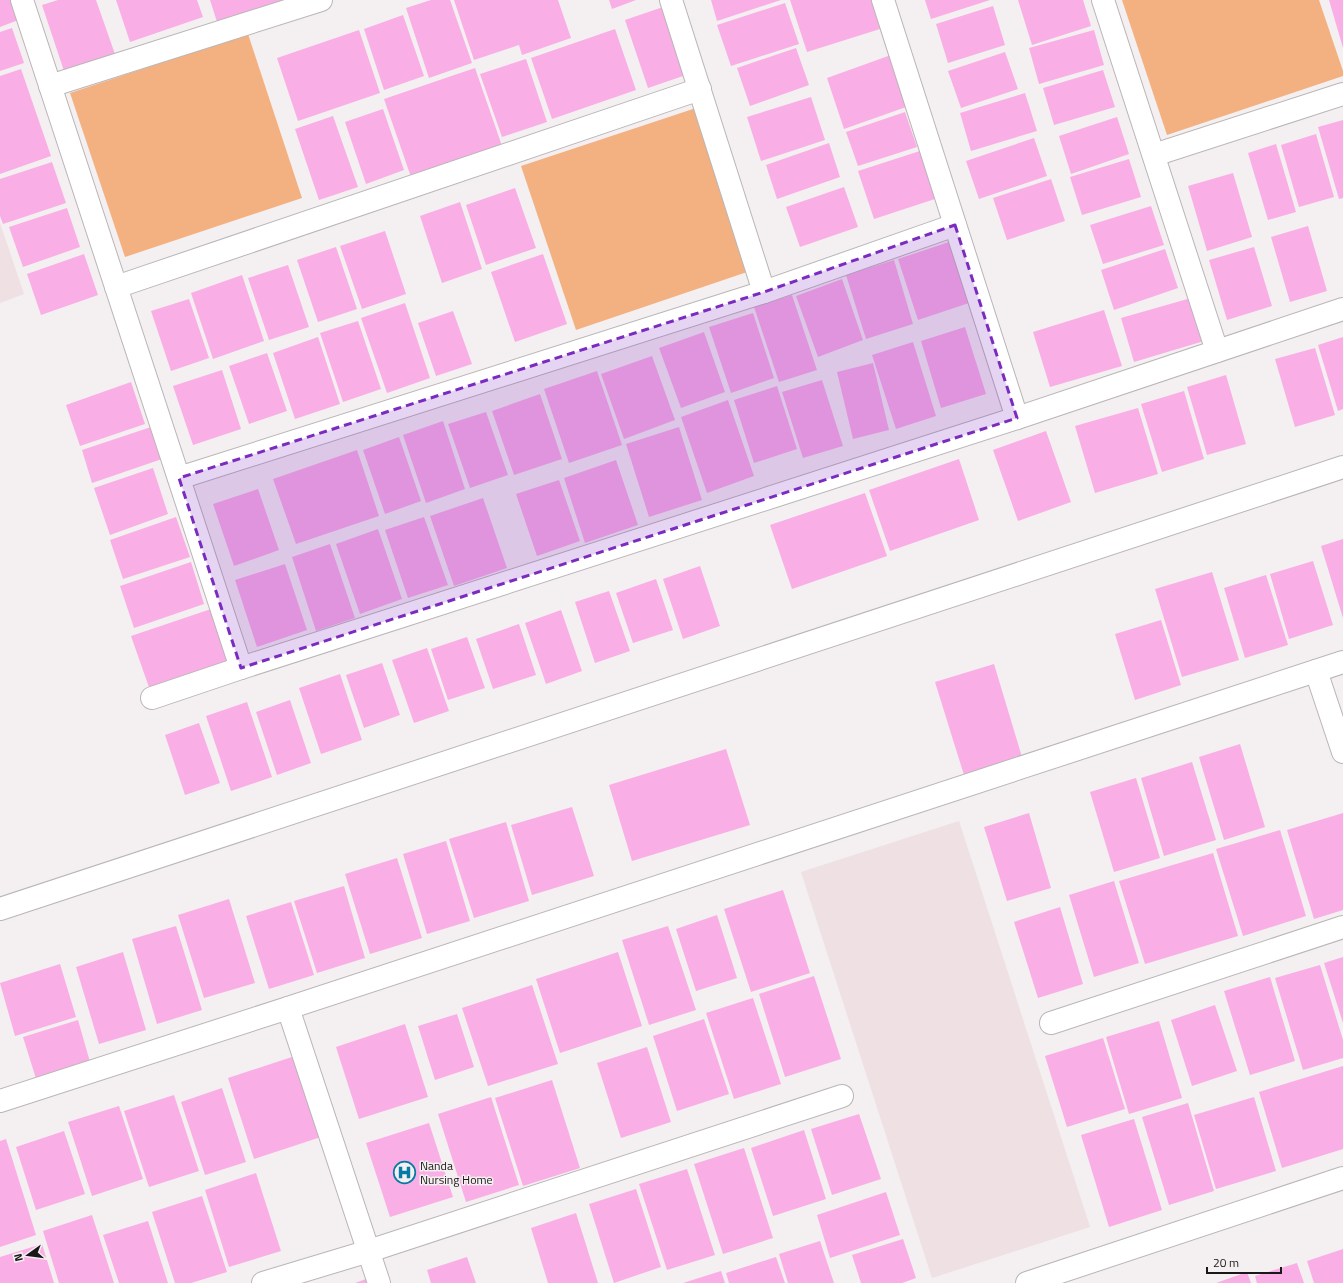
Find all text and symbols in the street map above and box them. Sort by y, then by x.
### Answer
place label: Nanda Nursing Home [420,1156,493,1189]
hospital icon: Nanda Nursing Home [391,1159,417,1185]
north arrow [8,1235,48,1275]
scale bar [1207,1249,1281,1275]
text: N [10,1252,27,1263]
text: 20 m [1213,1253,1239,1272]

